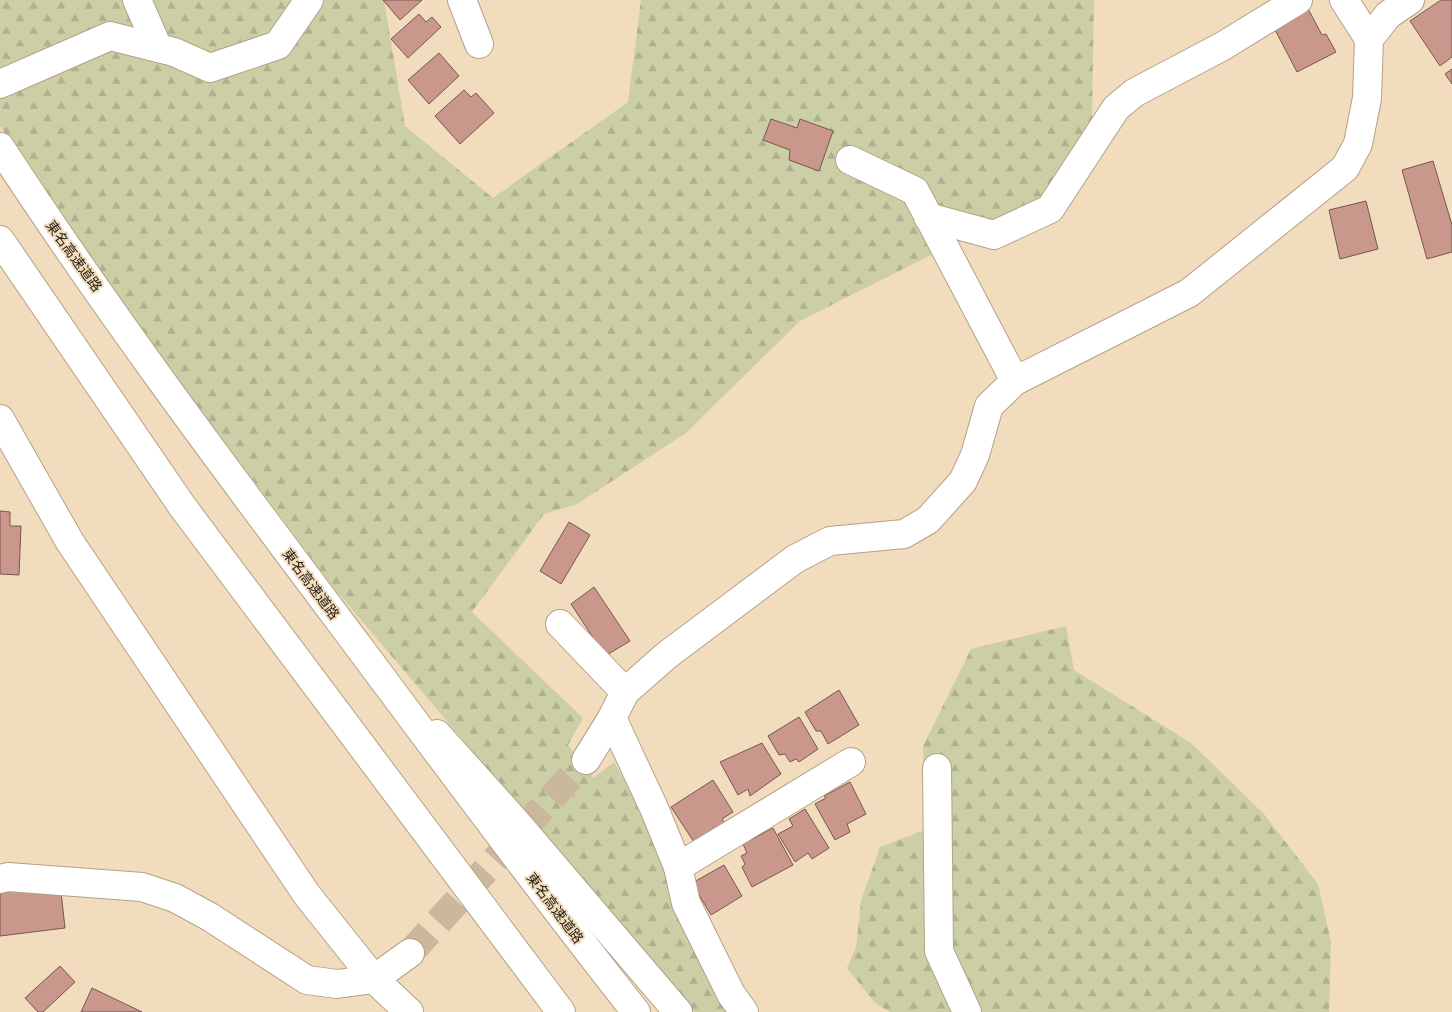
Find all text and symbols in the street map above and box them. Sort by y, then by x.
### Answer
street label: 東名高速道路 [42,217,106,295]
street label: 東名高速道路 [279,545,343,623]
street label: 東名高速道路 [523,869,587,947]

